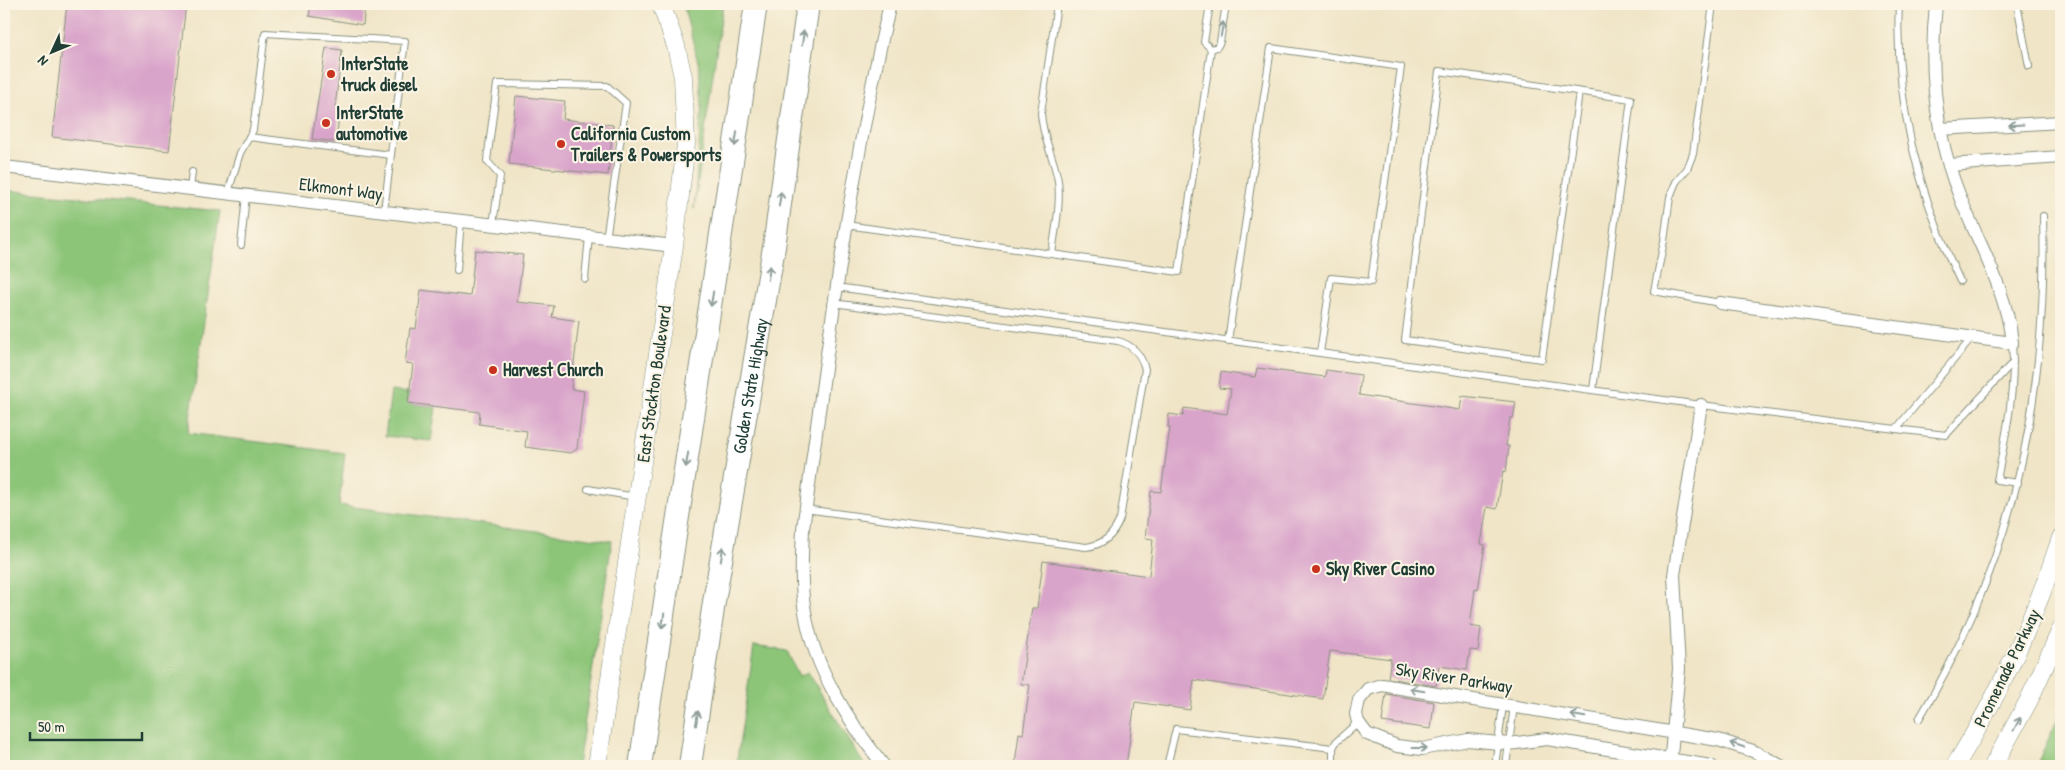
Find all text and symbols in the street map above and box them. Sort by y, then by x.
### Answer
one-way arrow [1217,21,1227,37]
north arrow [28,28,78,78]
one-way arrow [798,30,808,46]
place label: InterState truck diesel [340,51,418,97]
text: N [32,52,52,71]
marker: InterState truck diesel [325,68,337,80]
place label: InterState automotive [336,100,409,146]
marker: InterState automotive [320,117,332,129]
one-way arrow [2009,120,2025,129]
place label: California Custom Trailers & Powersports [570,121,721,168]
one-way arrow [731,130,741,146]
marker: California Custom Trailers & Powersports [555,138,567,150]
street label: Elkmont Way [298,171,385,206]
one-way arrow [776,191,786,207]
one-way arrow [765,265,775,281]
one-way arrow [706,291,716,307]
street label: East Stockton Boulevard [630,304,677,464]
street label: Golden State Highway [726,316,774,456]
place label: Harvest Church [503,357,604,382]
marker: Harvest Church [487,364,499,376]
one-way arrow [682,452,692,468]
one-way arrow [718,547,728,563]
place label: Sky River Casino [1326,556,1435,582]
marker: Sky River Casino [1310,563,1322,575]
street label: Promenade Parkway [1967,604,2046,731]
one-way arrow [657,612,667,628]
street label: Sky River Parkway [1394,656,1515,699]
one-way arrow [1410,685,1426,695]
scale bar [30,710,142,742]
one-way arrow [693,710,703,726]
one-way arrow [1570,710,1586,720]
text: 50 m [38,716,65,737]
one-way arrow [2013,717,2022,732]
one-way arrow [1730,740,1746,750]
one-way arrow [1412,743,1428,753]

